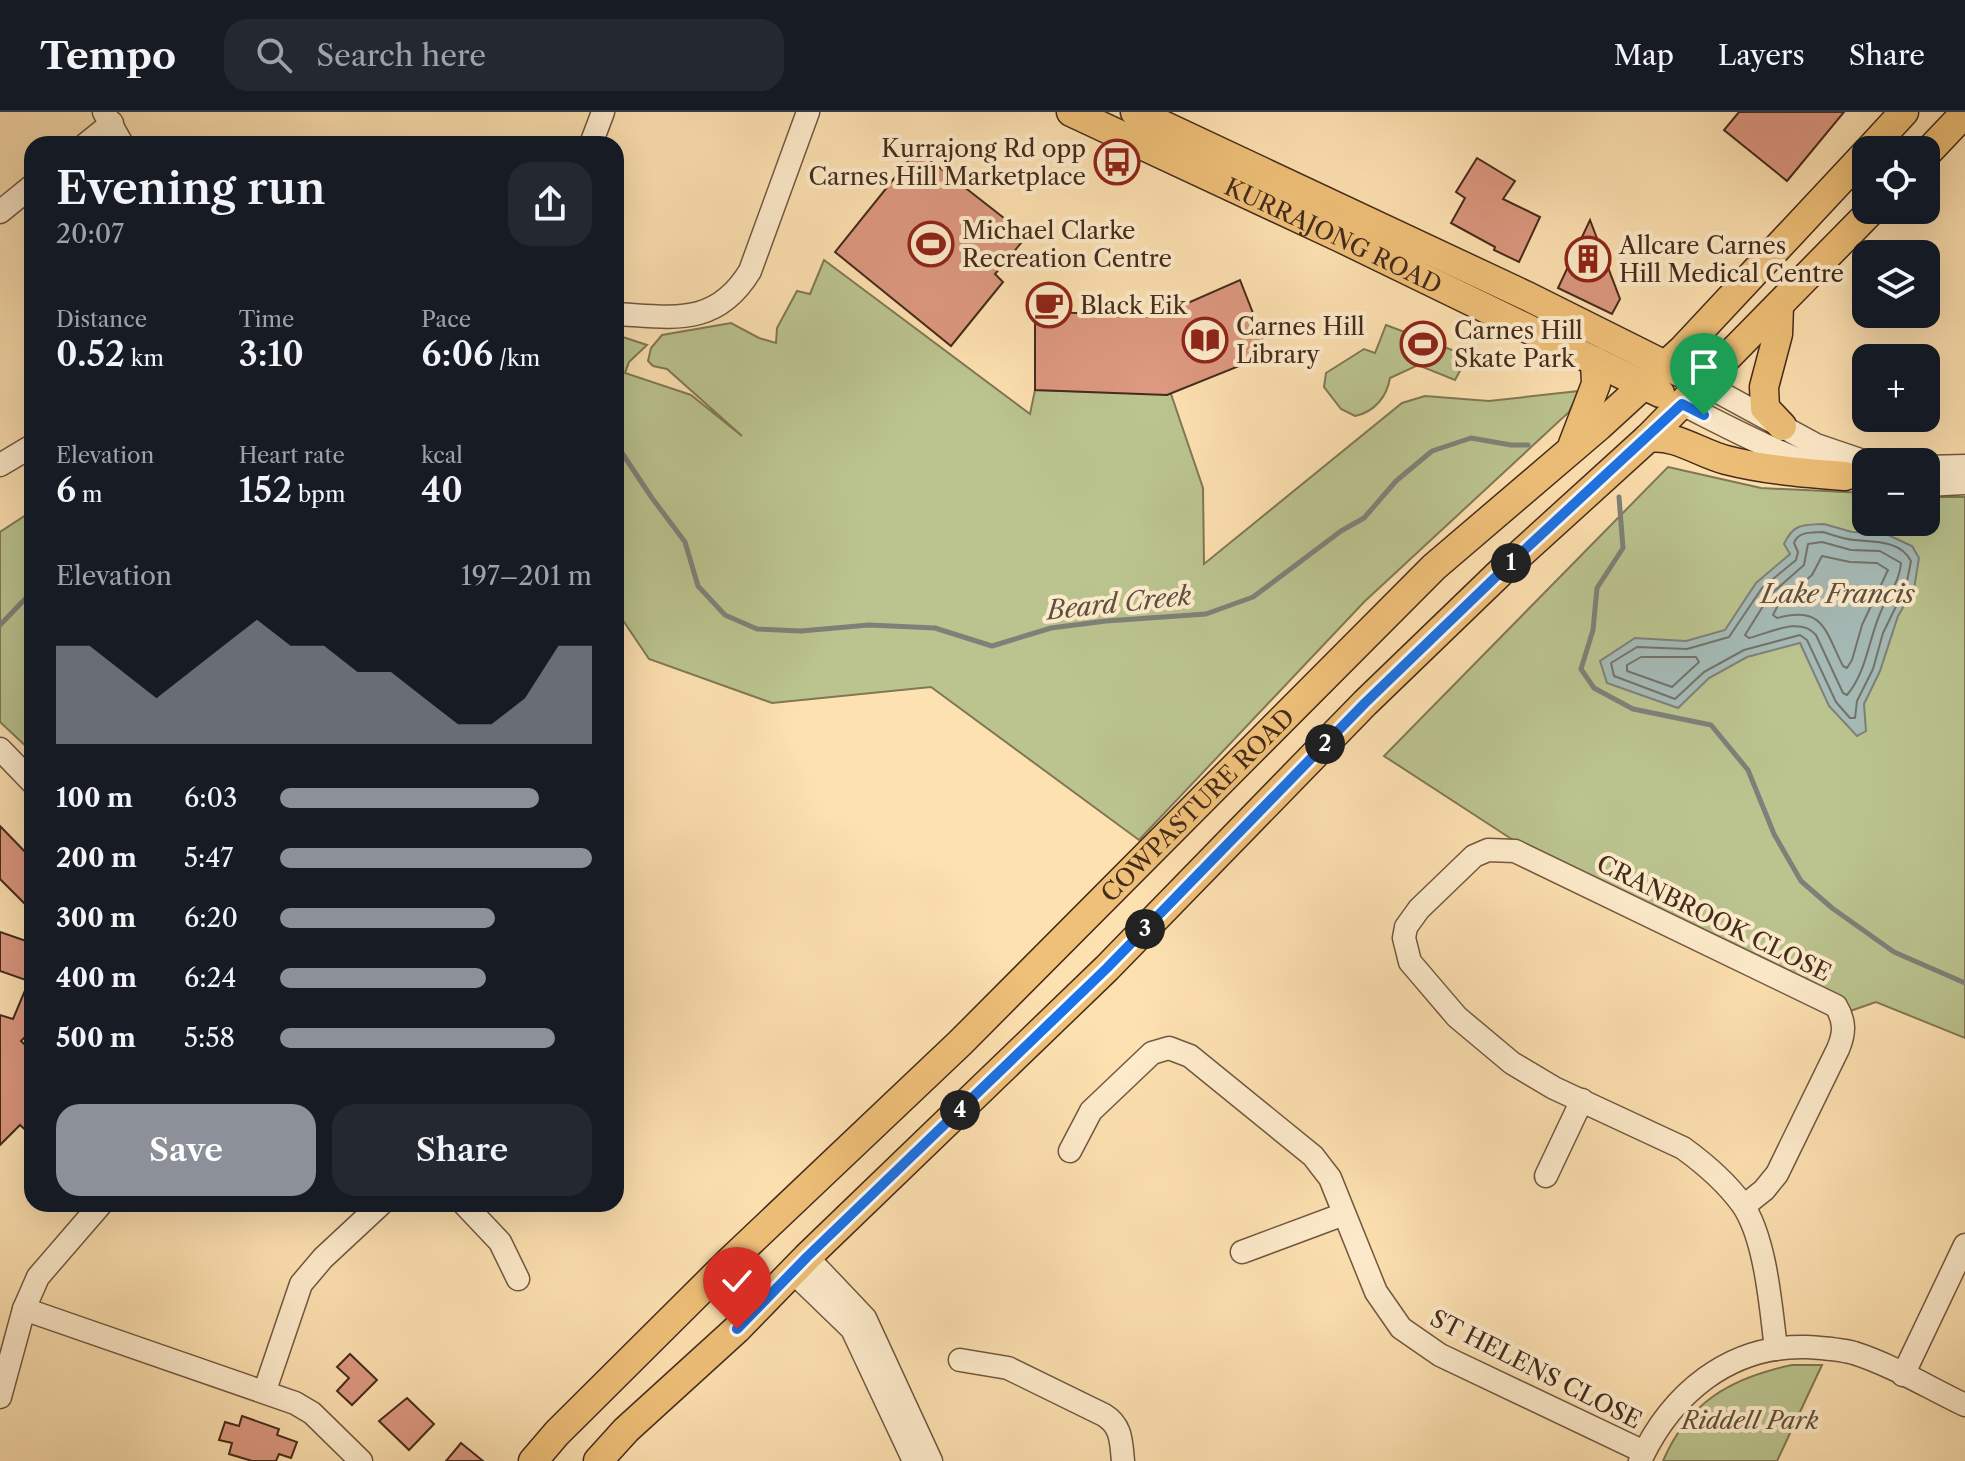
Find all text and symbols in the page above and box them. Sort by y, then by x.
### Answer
search box [224,19,784,91]
text: Tempo [40,32,176,79]
icon: search [252,33,296,77]
text: Search here [316,37,486,74]
text: Map [1614,38,1674,72]
text: Layers [1718,38,1805,72]
text: Share [1849,38,1925,72]
place label: Kurrajong Rd opp Carnes Hill Marketplace [809,134,1086,191]
map controls [1852,136,1940,536]
button: locate [1852,136,1940,224]
bus stop icon: Kurrajong Rd opp Carnes Hill Marketplace [1093,138,1141,186]
text: Evening run [56,161,326,215]
button: share [508,162,592,246]
street label: KURRAJONG ROAD [1220,171,1447,299]
place label: Michael Clarke Recreation Centre [962,216,1172,273]
text: 20:07 [56,218,124,250]
sports icon: Michael Clarke Recreation Centre [907,220,955,268]
place label: Allcare Carnes Hill Medical Centre [1618,231,1844,288]
building icon: Allcare Carnes Hill Medical Centre [1564,235,1612,283]
button: layers [1852,240,1940,328]
cafe icon: Black Eik [1025,281,1073,329]
place label: Black Eik [1080,291,1188,320]
text: Distance [56,306,147,333]
text: Time [239,306,294,333]
text: Pace [421,306,471,333]
place label: Carnes Hill Library [1236,312,1365,369]
library icon: Carnes Hill Library [1181,316,1229,364]
place label: Carnes Hill Skate Park [1454,316,1583,373]
sports icon: Carnes Hill Skate Park [1399,320,1447,368]
text: 0.52 [56,333,125,375]
text: 3:10 [239,333,304,375]
text: 6:06 [421,333,493,375]
pin [1670,333,1738,415]
button: + [1852,344,1940,432]
text: km [125,345,164,372]
text: /km [493,345,540,372]
icon: arrive [1682,345,1726,389]
text: Elevation [56,442,154,469]
text: Heart rate [239,442,345,469]
text: kcal [421,442,463,469]
button: − [1852,448,1940,536]
text: 6 [56,469,76,511]
text: 152 [239,469,292,511]
text: 40 [421,469,463,511]
text: m [76,481,103,508]
text: bpm [292,481,345,508]
pin: 1 [1491,543,1531,583]
text: 1 [1506,549,1516,576]
text: Elevation [56,560,172,592]
text: 197–201 m [461,560,592,592]
water label: Lake Francis [1759,578,1915,610]
water label: Beard Creek [1043,579,1193,627]
street label: COWPASTURE ROAD [1095,702,1300,908]
pin: 2 [1305,724,1345,764]
text: 2 [1319,730,1332,757]
text: 100 m [56,782,133,814]
text: 6:03 [184,782,237,814]
text: 200 m [56,842,137,874]
text: 5:47 [184,842,233,874]
street label: CRANBROOK CLOSE [1592,849,1836,987]
text: 300 m [56,902,136,934]
text: 6:20 [184,902,238,934]
pin: 3 [1125,909,1165,949]
text: 3 [1139,915,1151,942]
text: 400 m [56,962,137,994]
text: 6:24 [184,962,237,994]
text: 500 m [56,1022,136,1054]
text: 5:58 [184,1022,235,1054]
pin: 4 [940,1090,980,1130]
text: 4 [953,1096,967,1123]
button: Save [56,1104,316,1196]
button: Share [332,1104,592,1196]
pin [703,1247,771,1329]
icon: check [715,1259,759,1303]
street label: ST HELENS CLOSE [1426,1303,1646,1435]
park label: Riddell Park [1680,1406,1819,1435]

